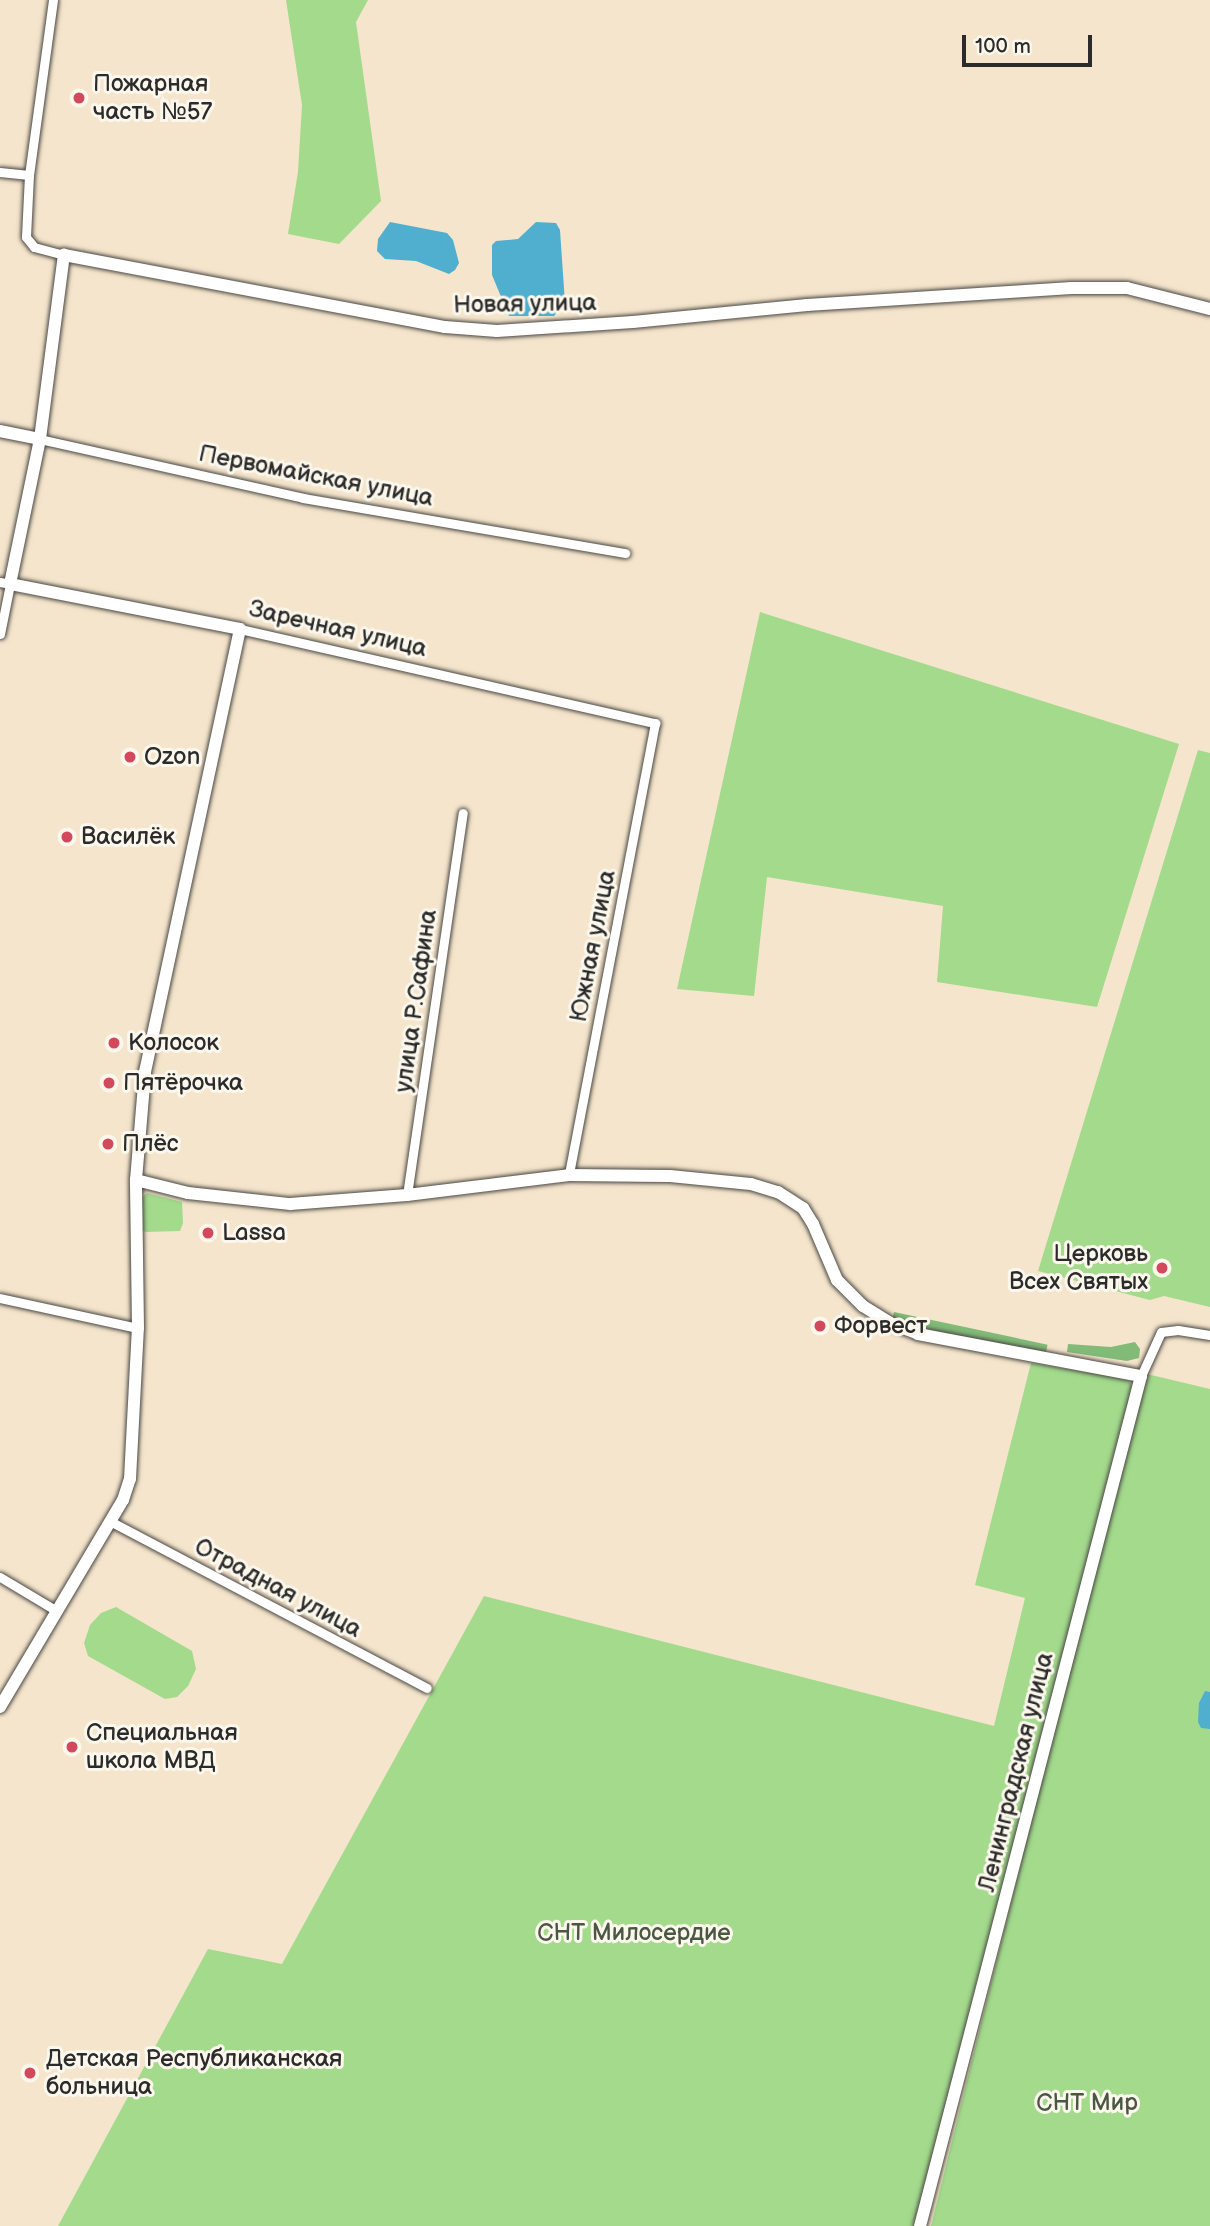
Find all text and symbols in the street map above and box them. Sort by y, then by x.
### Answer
scale bar [965,21,1094,65]
text: 100 m [975,34,1031,59]
place label: Пожарная часть №57 [93,70,212,126]
marker: Пожарная часть №57 [71,90,87,106]
street label: Новая улица [453,288,597,320]
street label: Первомайская улица [196,439,436,513]
street label: Заречная улица [246,595,430,663]
place label: Ozon [144,743,200,771]
marker: Ozon [122,749,138,765]
place label: Василёк [81,823,175,851]
marker: Василёк [59,829,75,845]
street label: Южная улица [564,868,622,1024]
street label: улица Р.Сафина [389,908,443,1094]
place label: Колосок [128,1029,219,1057]
marker: Колосок [106,1035,122,1051]
place label: Пятёрочка [123,1069,243,1097]
marker: Пятёрочка [101,1075,117,1091]
place label: Плёс [122,1130,179,1158]
marker: Плёс [100,1136,116,1152]
place label: Lassa [222,1219,286,1247]
marker: Lassa [200,1225,216,1241]
place label: Церковь Всех Святых [1009,1240,1148,1296]
marker: Церковь Всех Святых [1154,1260,1170,1276]
place label: Форвест [834,1312,928,1340]
marker: Форвест [812,1318,828,1334]
street label: Отрадная улица [190,1532,366,1644]
street label: Ленинградская улица [972,1649,1060,1895]
place label: Специальная школа МВД [86,1719,238,1775]
marker: Специальная школа МВД [64,1739,80,1755]
park label: СНТ Милосердие [537,1919,731,1947]
place label: Детская Республиканская больница [46,2045,342,2101]
marker: Детская Республиканская больница [20,2063,40,2083]
park label: СНТ Мир [1036,2089,1138,2117]

